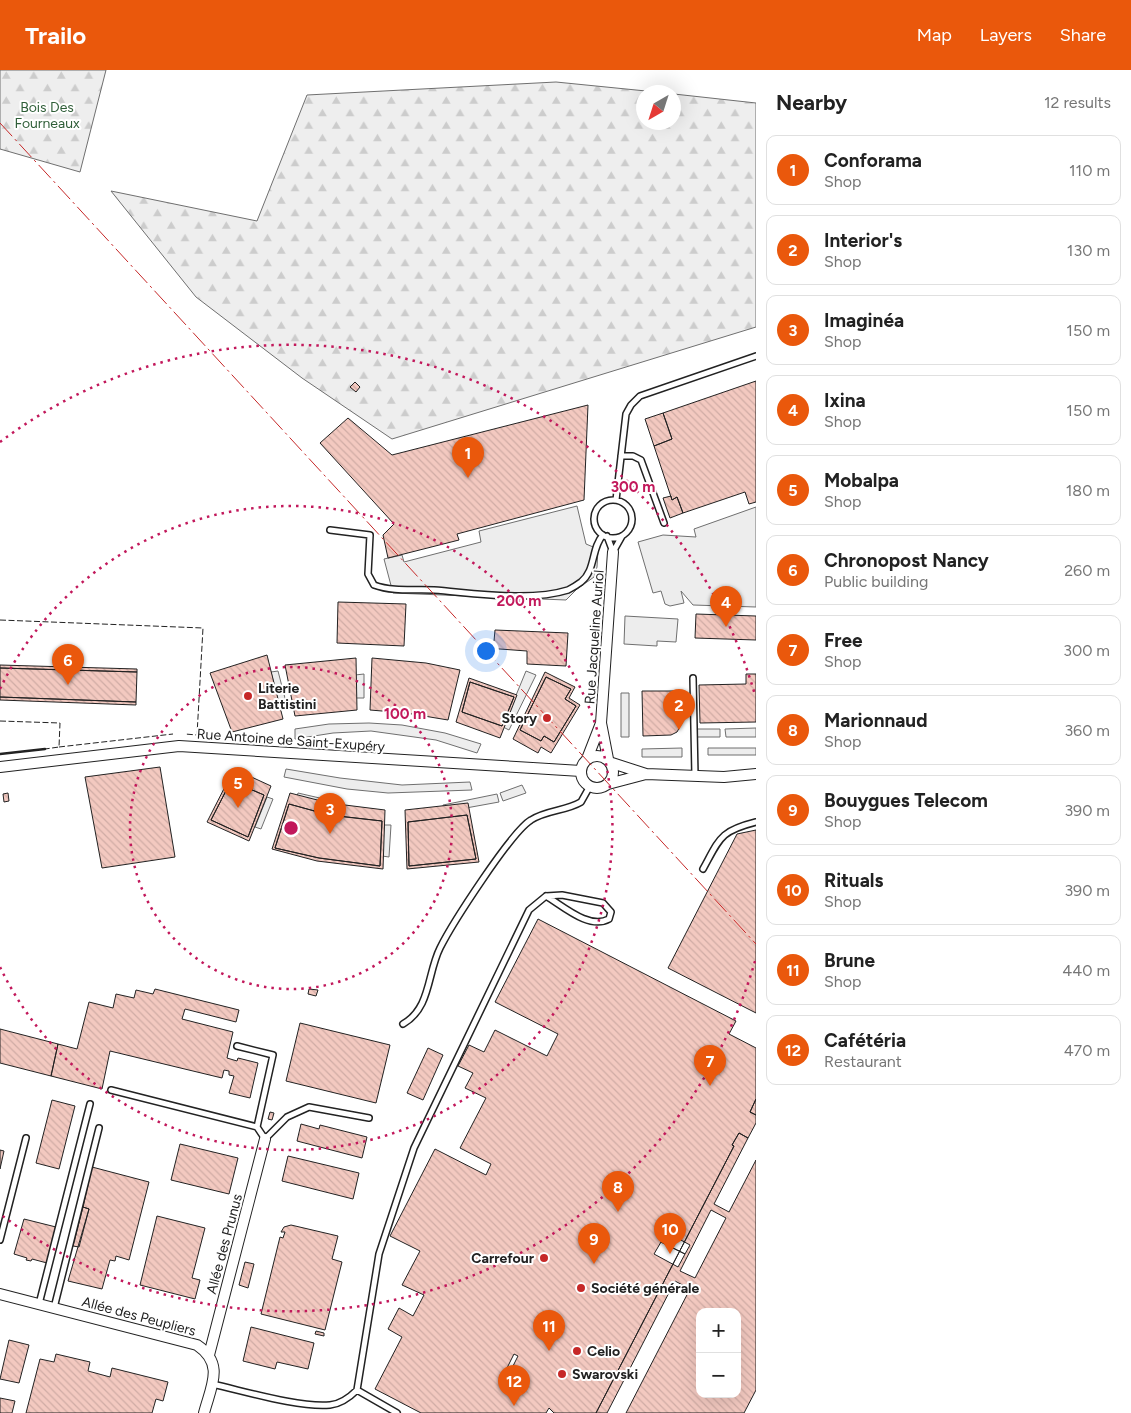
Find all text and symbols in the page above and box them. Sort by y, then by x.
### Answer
text: Trailo [25,21,86,50]
text: Map [917,24,952,46]
text: Layers [980,24,1032,46]
text: Share [1060,24,1106,46]
north arrow [636,85,681,130]
text: Nearby [776,90,847,115]
text: 12 results [1044,93,1111,112]
park label: Bois Des Fourneaux [14,99,80,132]
text: Conforama [824,149,922,172]
text: 1 [790,161,796,180]
text: 110 m [1069,161,1110,180]
text: Shop [824,172,862,191]
text: Interior's [824,229,902,252]
text: 2 [788,241,798,260]
text: 130 m [1067,241,1110,260]
text: Shop [824,252,862,271]
text: Imaginéa [824,309,904,332]
text: 3 [789,321,797,340]
text: 150 m [1066,321,1110,340]
text: Shop [824,332,862,351]
text: Ixina [824,389,866,412]
text: 4 [788,401,798,420]
text: 150 m [1066,401,1110,420]
text: Shop [824,412,862,431]
pin: 1 [452,437,484,478]
text: Mobalpa [824,469,899,492]
text: 300 m [611,478,655,496]
text: 5 [788,481,798,500]
text: 180 m [1066,481,1110,500]
text: Shop [824,492,862,511]
text: Chronopost Nancy [824,549,989,572]
text: 6 [788,561,798,580]
text: 260 m [1064,561,1110,580]
street label: Rue Jacqueline Auriol [581,569,608,705]
text: Public building [824,572,928,591]
pin: 4 [710,586,742,627]
text: 200 m [497,592,541,610]
text: Free [824,629,863,652]
your location [473,638,499,664]
text: 7 [789,641,797,660]
text: 300 m [1063,641,1110,660]
pin: 6 [52,644,84,685]
text: Shop [824,652,862,671]
place label: Literie Battistini [258,680,316,713]
pin: 2 [663,689,695,730]
marker: Literie Battistini [242,690,254,702]
text: 100 m [384,705,426,723]
text: Marionnaud [824,709,927,732]
place label: Story [501,710,538,727]
marker: Story [541,712,553,724]
text: 8 [788,721,798,740]
text: 360 m [1064,721,1110,740]
street label: Rue Antoine de Saint-Exupéry [196,725,386,756]
text: Shop [824,732,862,751]
pin: 5 [222,767,254,808]
text: Bouygues Telecom [824,789,988,812]
pin: 3 [314,793,346,834]
text: 9 [788,801,798,820]
text: 390 m [1064,801,1110,820]
text: Shop [824,812,862,831]
centre of rings [282,819,300,837]
text: Rituals [824,869,883,892]
text: 10 [784,881,802,900]
text: 390 m [1064,881,1110,900]
text: Shop [824,892,862,911]
text: Brune [824,949,875,972]
text: 11 [786,961,800,980]
text: 440 m [1062,961,1110,980]
text: Shop [824,972,862,991]
text: Cafétéria [824,1029,906,1052]
text: 12 [785,1041,801,1060]
text: 470 m [1064,1041,1110,1060]
pin: 7 [694,1045,726,1086]
text: Restaurant [824,1052,902,1071]
pin: 8 [602,1171,634,1212]
street label: Allée des Prunus [203,1192,246,1296]
pin: 10 [654,1213,686,1254]
pin: 9 [578,1223,610,1264]
place label: Carrefour [471,1250,535,1267]
marker: Carrefour [538,1252,550,1264]
place label: Société générale [591,1280,700,1297]
marker: Société générale [575,1282,587,1294]
street label: Allée des Peupliers [80,1293,198,1340]
map controls [696,1308,741,1398]
button: + [696,1308,741,1353]
pin: 11 [533,1310,565,1351]
place label: Celio [587,1343,620,1360]
marker: Celio [571,1345,583,1357]
button: − [696,1353,741,1398]
pin: 12 [498,1365,530,1406]
place label: Swarovski [572,1366,638,1383]
marker: Swarovski [556,1368,568,1380]

